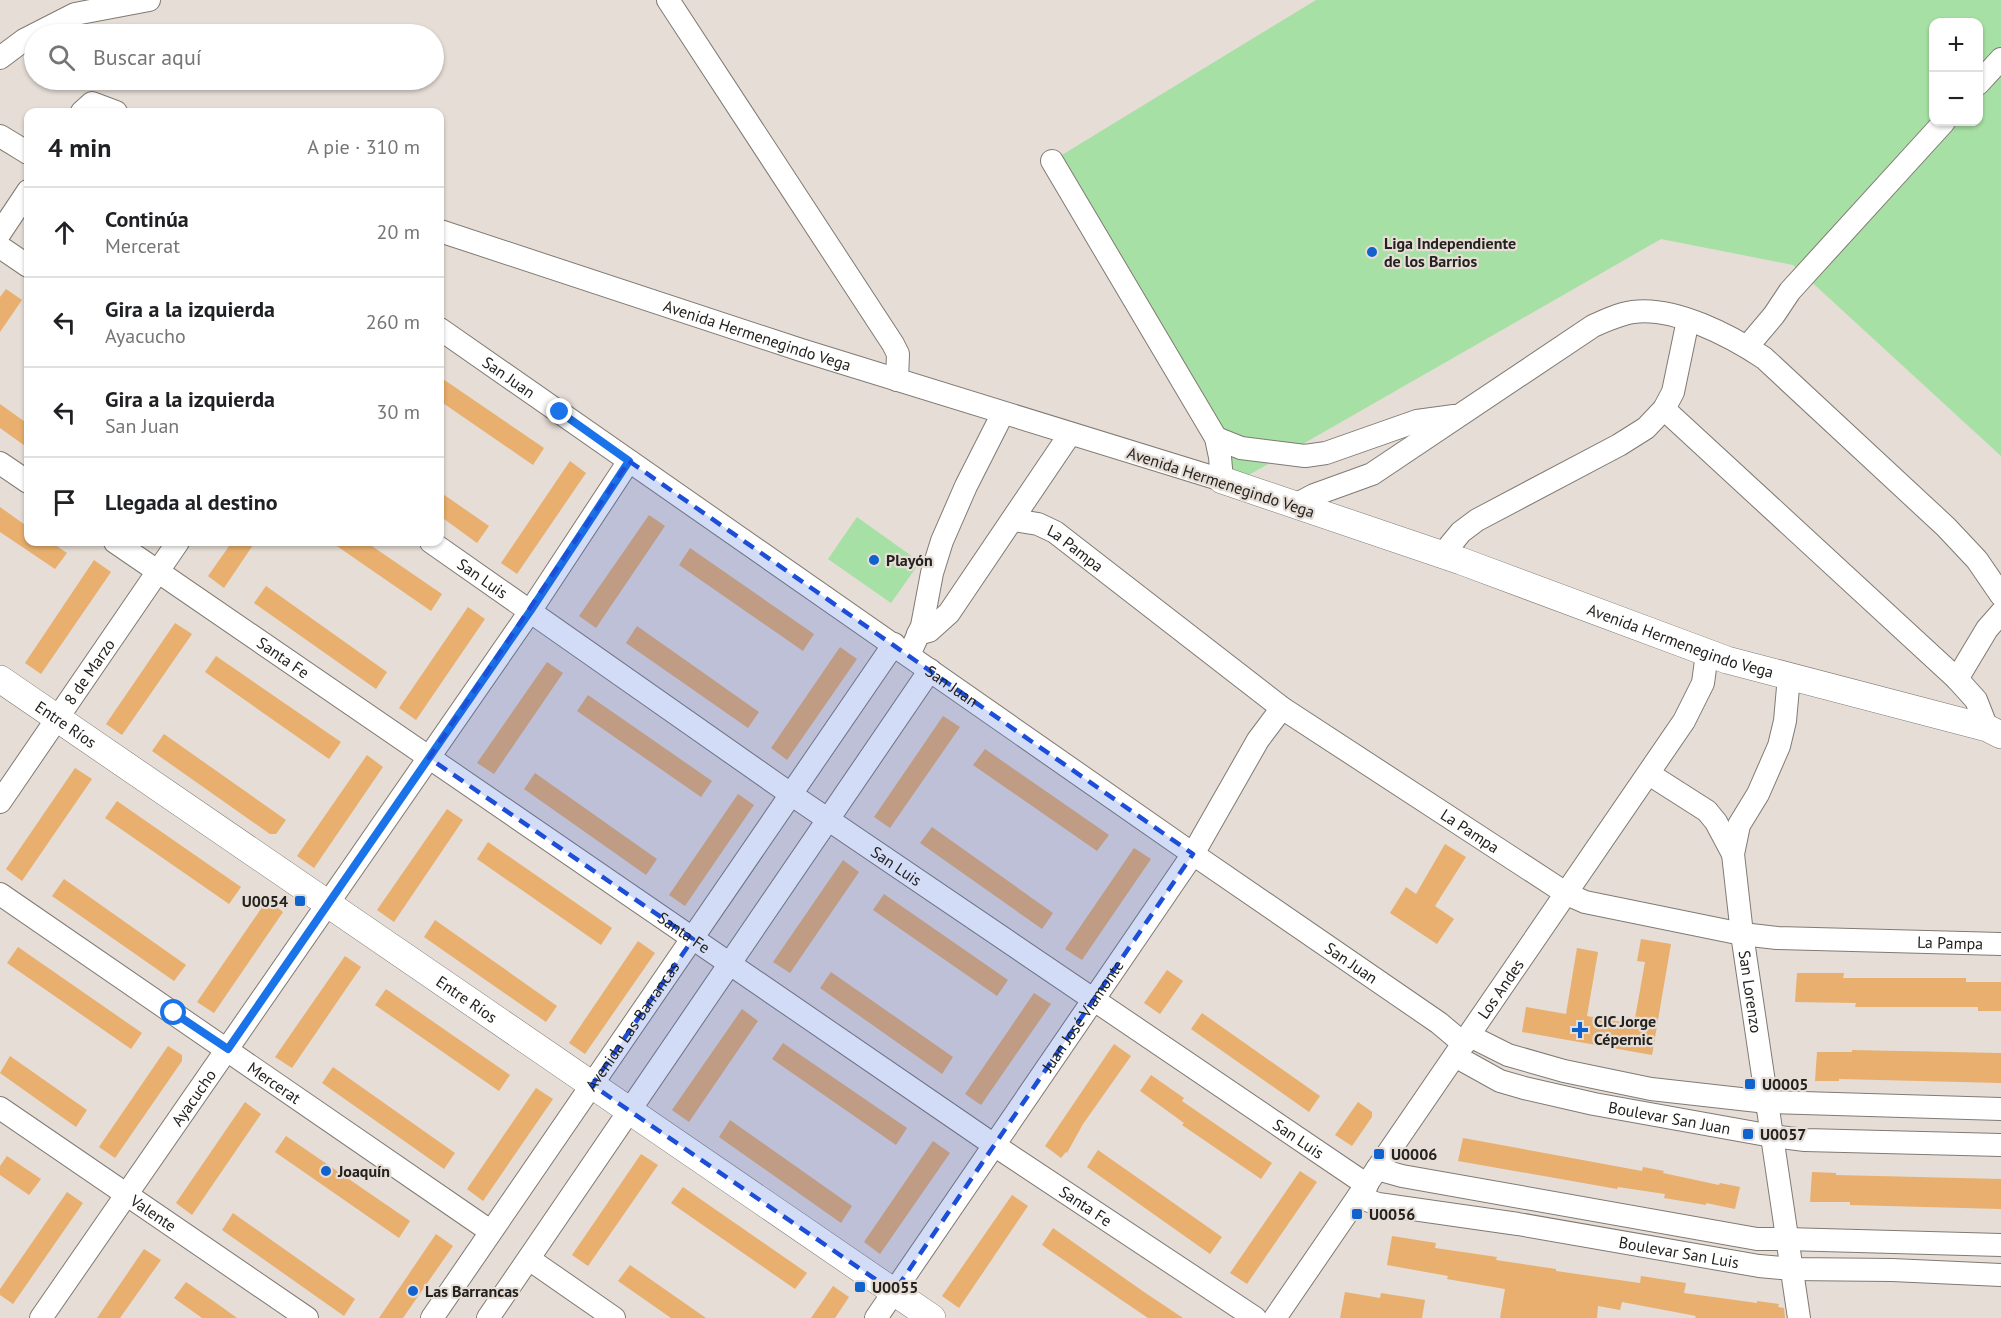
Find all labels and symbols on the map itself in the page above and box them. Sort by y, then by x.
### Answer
place label: Liga Independiente de los Barrios [1384,233,1516,271]
marker: Liga Independiente de los Barrios [1365,245,1379,259]
street label: Avenida Hermenegindo Vega [661,295,853,375]
street label: San Juan [479,352,539,402]
route end [546,398,572,424]
street label: Avenida Hermenegindo Vega [1125,442,1317,522]
street label: La Pampa [1044,520,1108,576]
place label: Playón [886,550,933,570]
marker: Playón [867,553,881,567]
street label: San Luis [453,554,512,603]
street label: Avenida Hermenegindo Vega [1585,599,1776,682]
street label: Santa Fe [253,632,313,682]
street label: 8 de Marzo [60,635,119,708]
street label: San Juan [922,661,982,711]
street label: Entre Ríos [32,696,101,752]
street label: La Pampa [1437,804,1503,857]
street label: San Luis [867,842,926,890]
place label: U0054 [242,891,288,911]
marker: U0054 [293,894,307,908]
street label: Santa Fe [654,907,714,957]
street label: La Pampa [1917,932,1983,954]
street label: San Juan [1321,938,1381,988]
street label: San Lorenzo [1735,949,1767,1034]
street label: Los Andes [1473,955,1528,1023]
street label: Juan José Viamonte [1037,956,1128,1076]
street label: Avenida Las Barrancas [581,957,684,1094]
street label: Entre Ríos [432,971,501,1027]
route start [160,999,186,1025]
place label: CIC Jorge Cépernic [1594,1011,1656,1049]
marker: CIC Jorge Cépernic [1571,1021,1589,1039]
street label: Mercerat [244,1057,305,1108]
street label: Ayacucho [167,1065,220,1130]
place label: U0005 [1762,1074,1808,1094]
marker: U0005 [1743,1077,1757,1091]
street label: Boulevar San Juan [1607,1097,1732,1138]
street label: San Luis [1269,1114,1328,1163]
place label: U0057 [1760,1124,1806,1144]
marker: U0057 [1741,1127,1755,1141]
place label: U0006 [1391,1144,1437,1164]
marker: U0006 [1372,1147,1386,1161]
place label: Joaquín [337,1161,390,1181]
marker: Joaquín [319,1164,333,1178]
street label: Santa Fe [1055,1181,1116,1231]
street label: Valente [126,1190,180,1236]
place label: U0056 [1369,1204,1415,1224]
marker: U0056 [1350,1207,1364,1221]
street label: Boulevar San Luis [1617,1232,1741,1272]
place label: U0055 [872,1277,918,1297]
marker: U0055 [853,1280,867,1294]
place label: Las Barrancas [425,1281,519,1301]
marker: Las Barrancas [406,1284,420,1298]

